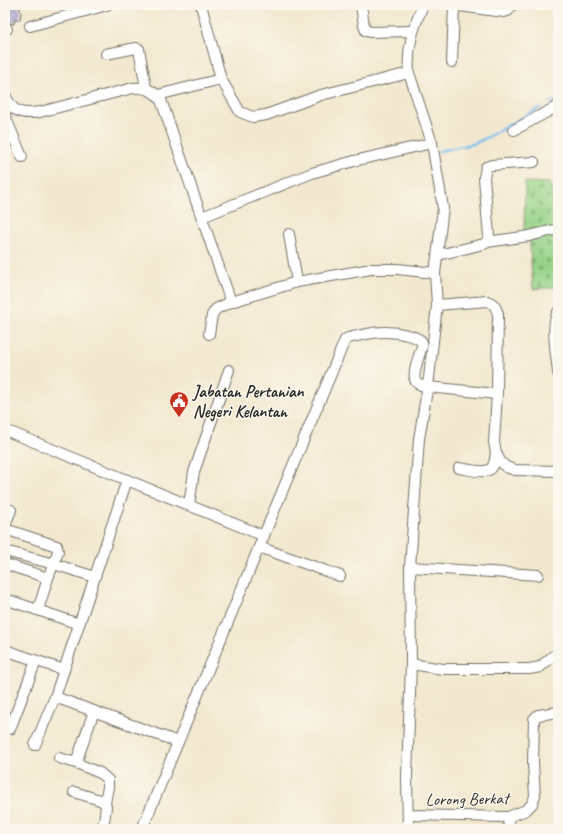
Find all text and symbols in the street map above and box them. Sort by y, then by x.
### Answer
place label: Jabatan Pertanian Negeri Kelantan [192,381,305,422]
public building icon: Jabatan Pertanian Negeri Kelantan [168,390,190,418]
street label: Lorong Berkat [425,788,511,810]

